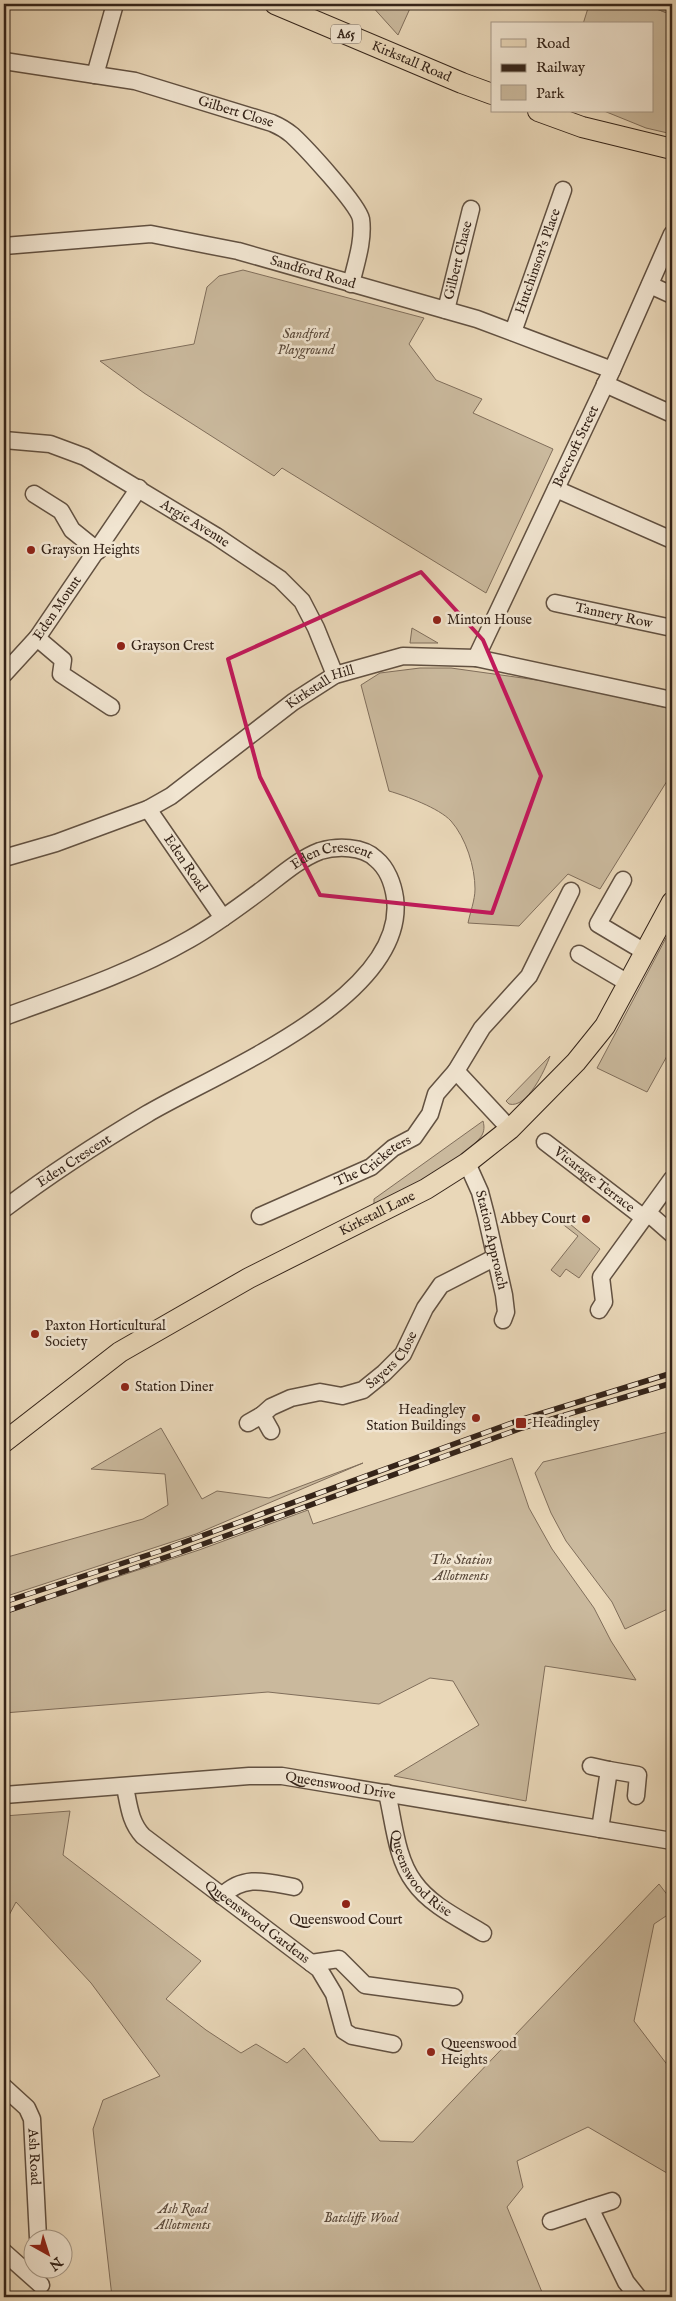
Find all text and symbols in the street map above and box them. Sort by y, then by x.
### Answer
legend [491,22,654,112]
road number: A65 [331,24,361,44]
text: Road [536,34,571,53]
street label: Kirkstall Road [369,37,454,87]
text: Railway [536,58,586,77]
text: Park [536,84,566,103]
street label: Gilbert Close [196,92,276,132]
street label: Hutchinson's Place [511,206,565,316]
street label: Gilbert Chase [440,219,477,302]
street label: Sandford Road [268,252,358,293]
park label: Sandford Playground [277,325,336,360]
street label: Beecroft Street [549,402,603,490]
street label: Argie Avenue [156,495,234,552]
place label: Grayson Heights [41,541,140,559]
marker: Grayson Heights [25,544,37,556]
street label: Eden Mount [29,572,86,644]
street label: Tannery Row [573,598,655,633]
place label: Minton House [447,611,533,629]
marker: Minton House [431,614,443,626]
place label: Grayson Crest [131,637,214,655]
marker: Grayson Crest [115,640,127,652]
street label: Kirkstall Hill [282,661,357,713]
street label: Eden Road [159,831,212,896]
street label: Eden Crescent [287,839,376,874]
street label: Eden Crescent [33,1130,115,1192]
street label: The Cricketers [332,1131,414,1191]
street label: Vicarage Terrace [549,1142,639,1217]
street label: Kirkstall Lane [336,1187,419,1240]
street label: Station Approach [471,1188,512,1292]
place label: Abbey Court [499,1210,576,1228]
marker: Abbey Court [580,1213,592,1225]
place label: Paxton Horticultural Society [45,1317,166,1351]
marker: Paxton Horticultural Society [29,1328,41,1340]
street label: Sayers Close [362,1328,422,1393]
place label: Station Diner [135,1378,214,1396]
marker: Station Diner [119,1381,131,1393]
place label: Headingley Station Buildings [366,1401,466,1435]
marker: Headingley Station Buildings [470,1412,482,1424]
place label: Headingley [532,1414,600,1432]
marker: Headingley [514,1416,528,1430]
park label: The Station Allotments [430,1551,492,1585]
street label: Queenswood Drive [284,1768,397,1804]
street label: Queenswood Rise [386,1828,456,1922]
street label: Queenswood Gardens [201,1877,313,1968]
marker: Queenswood Court [340,1898,352,1910]
place label: Queenswood Court [289,1911,403,1929]
place label: Queenswood Heights [441,2035,517,2069]
marker: Queenswood Heights [425,2046,437,2058]
street label: Ash Road [23,2127,44,2186]
park label: Ash Road Allotments [153,2200,212,2234]
park label: Batcliffe Wood [324,2209,400,2227]
north arrow [22,2228,72,2278]
text: N [45,2252,67,2274]

